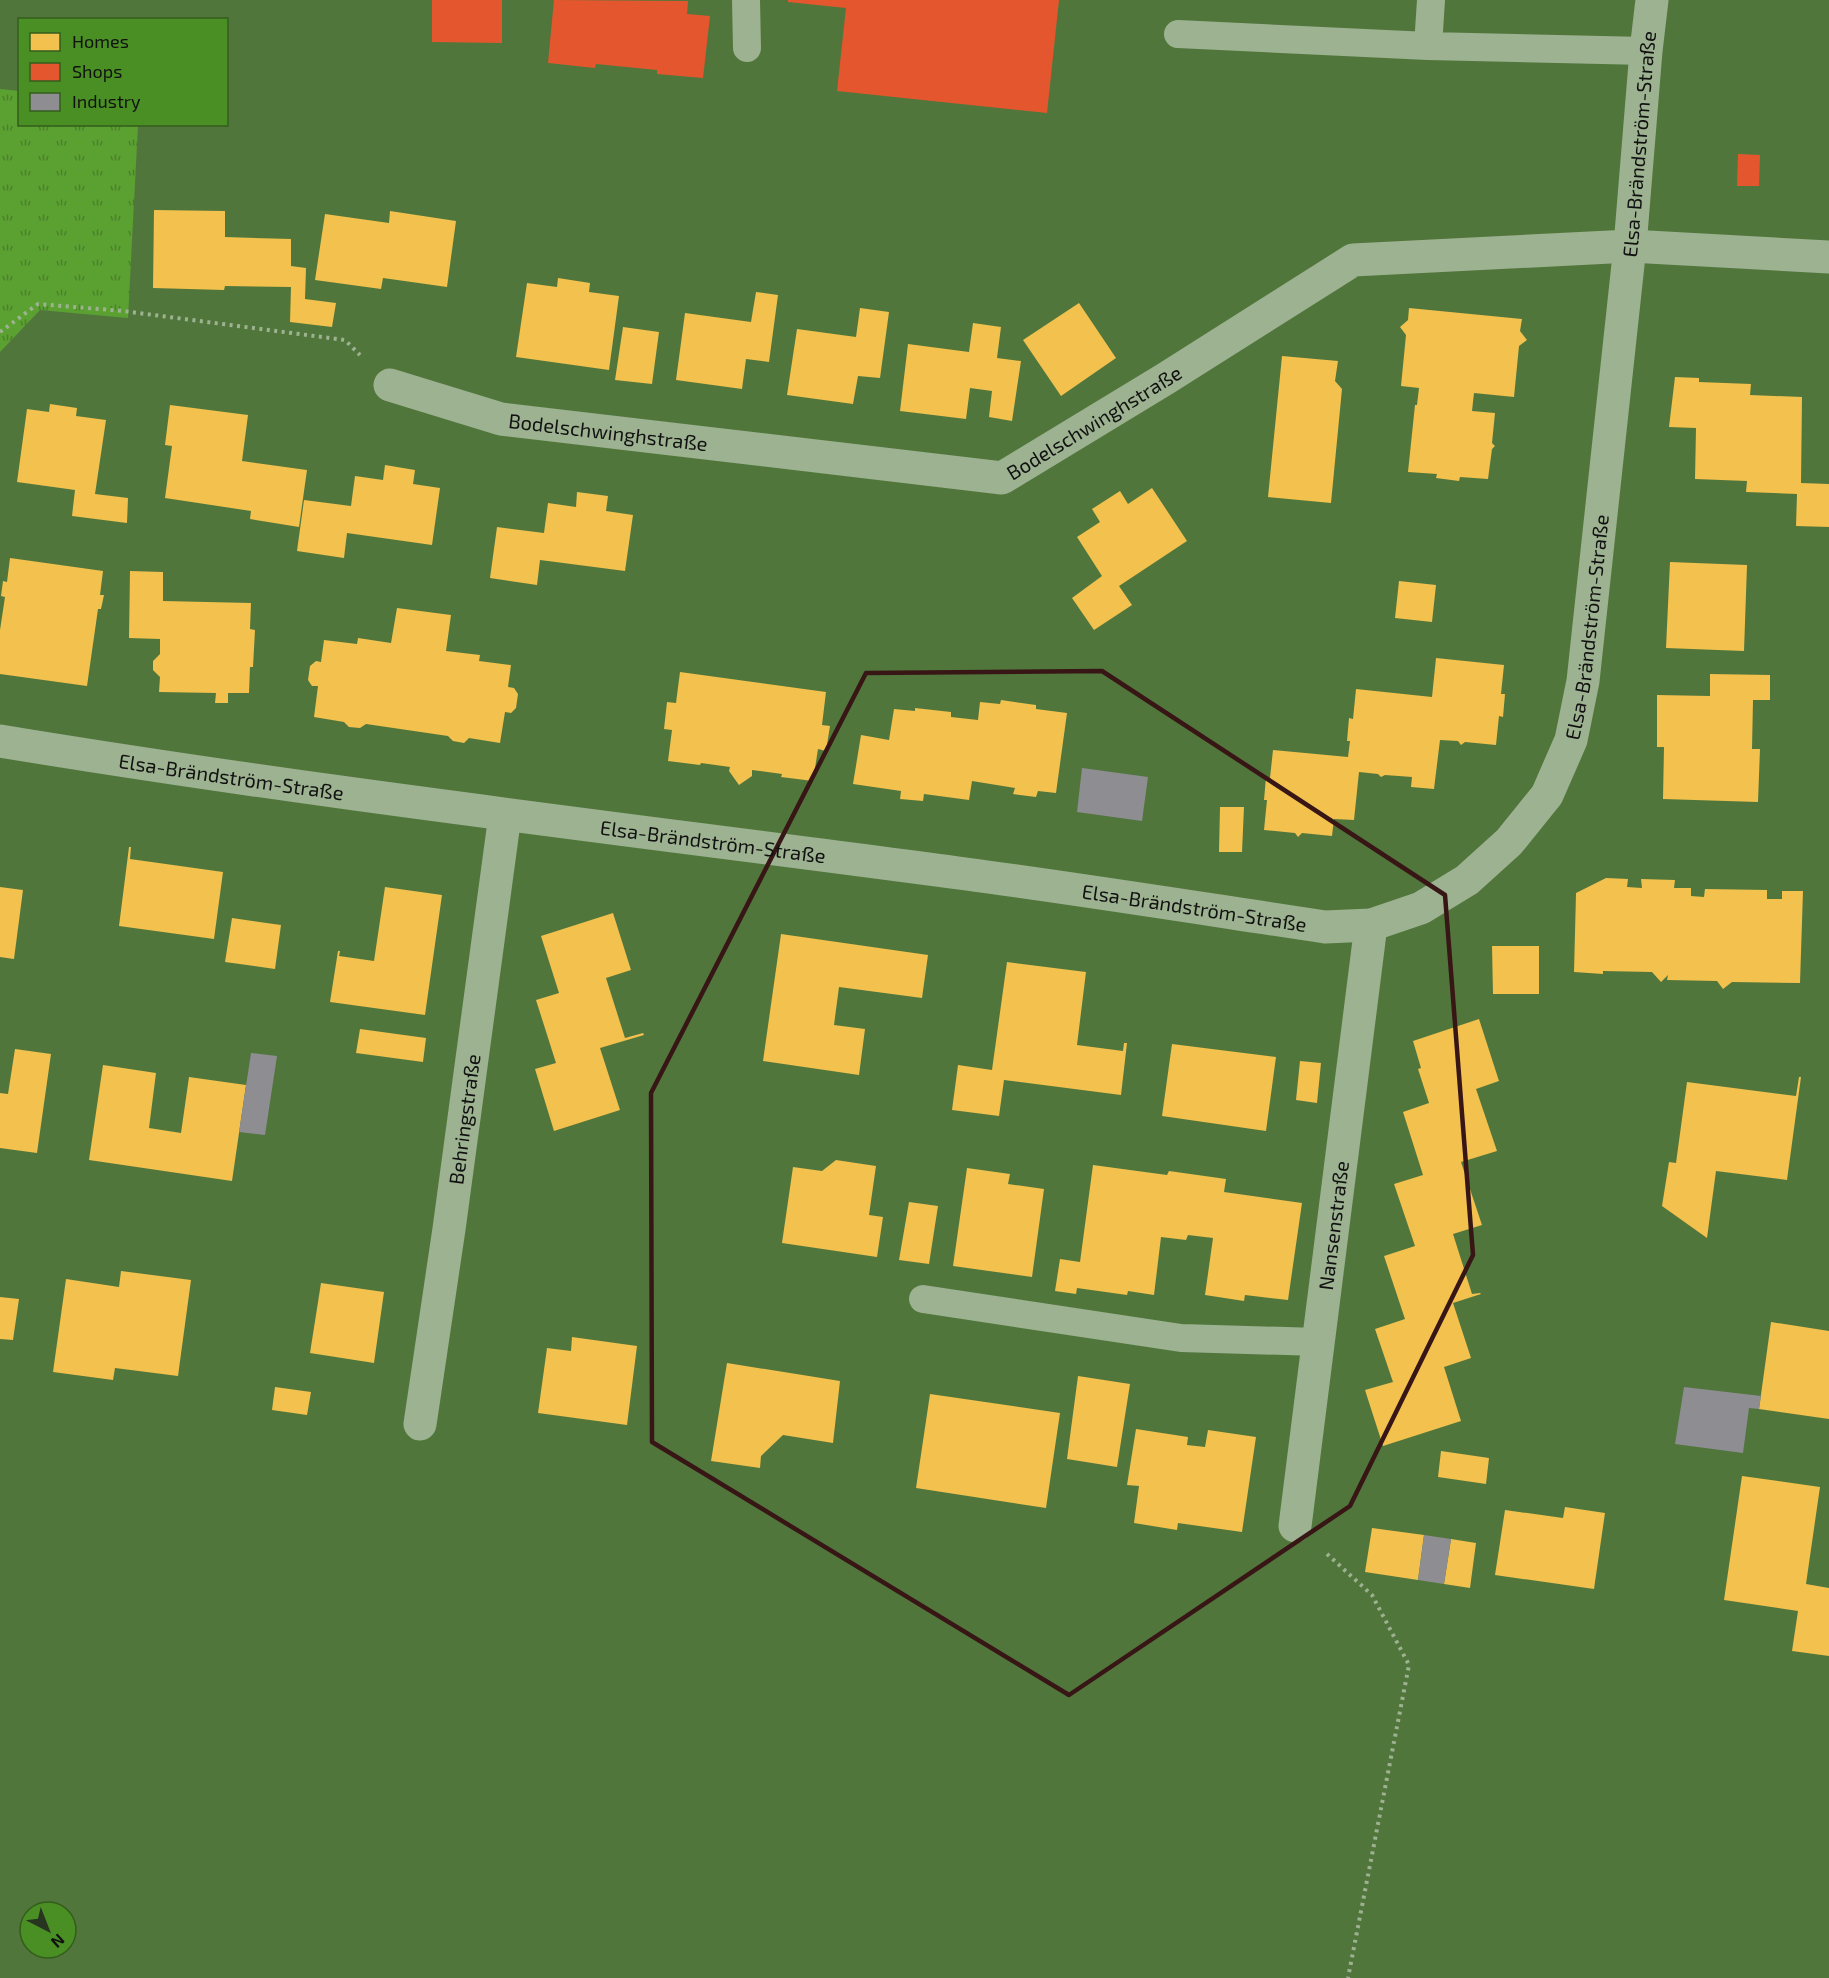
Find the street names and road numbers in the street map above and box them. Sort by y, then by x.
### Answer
street label: Elsa-Brändström-Straße [1617,29,1660,258]
street label: Bodelschwinghstraße [1002,360,1186,485]
street label: Bodelschwinghstraße [507,408,709,455]
street label: Elsa-Brändström-Straße [1559,513,1613,742]
street label: Elsa-Brändström-Straße [117,748,345,804]
street label: Elsa-Brändström-Straße [599,815,827,867]
street label: Elsa-Brändström-Straße [1080,878,1308,936]
street label: Behringstraße [443,1052,485,1186]
street label: Nansenstraße [1313,1159,1353,1292]

